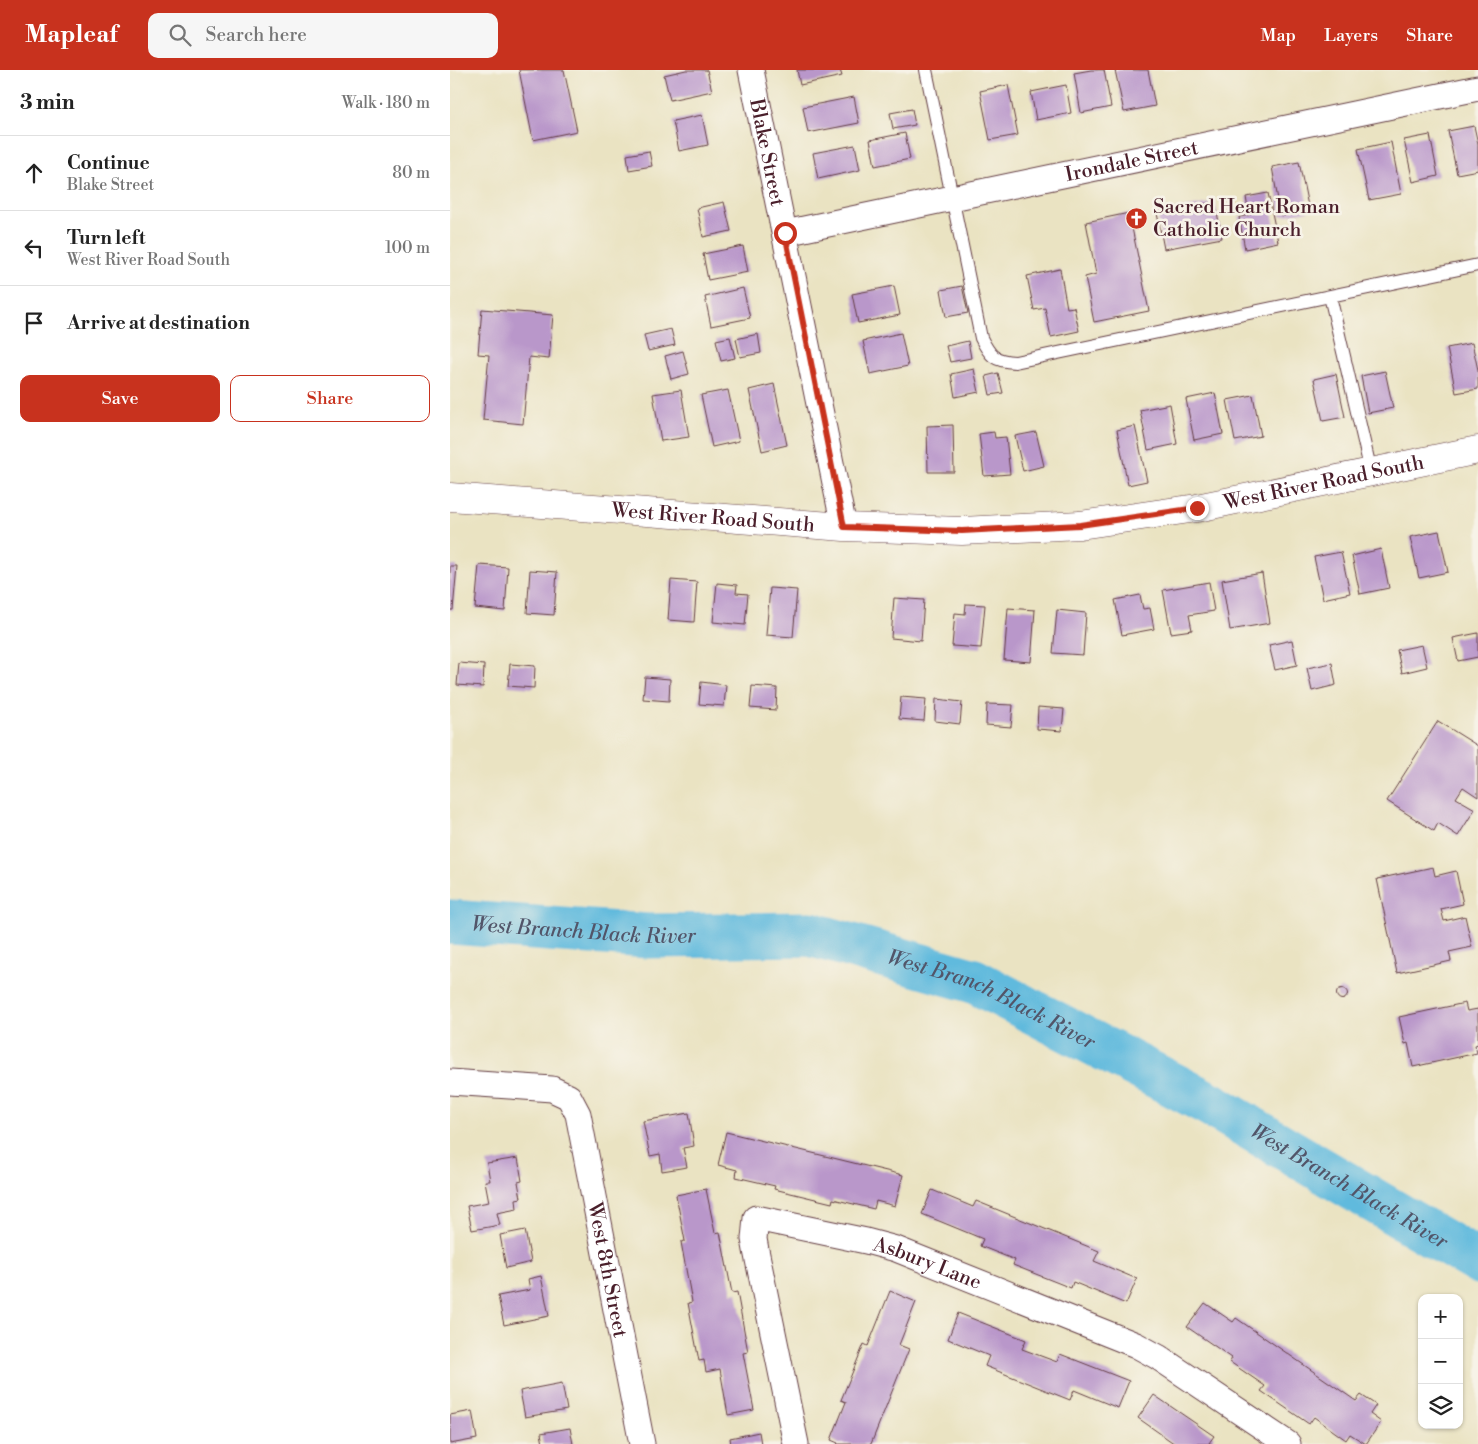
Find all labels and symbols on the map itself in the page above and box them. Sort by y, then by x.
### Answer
street label: Blake Street [743,96,789,209]
street label: Irondale Street [1063,136,1201,188]
place label: Sacred Heart Roman Catholic Church [1153,195,1340,243]
church icon: Sacred Heart Roman Catholic Church [1125,206,1149,230]
route start [774,222,797,245]
street label: West River Road South [1221,450,1427,516]
route end [1186,497,1209,520]
street label: West River Road South [609,498,816,539]
water label: West Branch Black River [471,912,697,950]
water label: West Branch Black River [884,945,1100,1056]
water label: West Branch Black River [1245,1119,1453,1256]
street label: West 8th Street [581,1199,632,1340]
street label: Asbury Lane [869,1232,985,1296]

